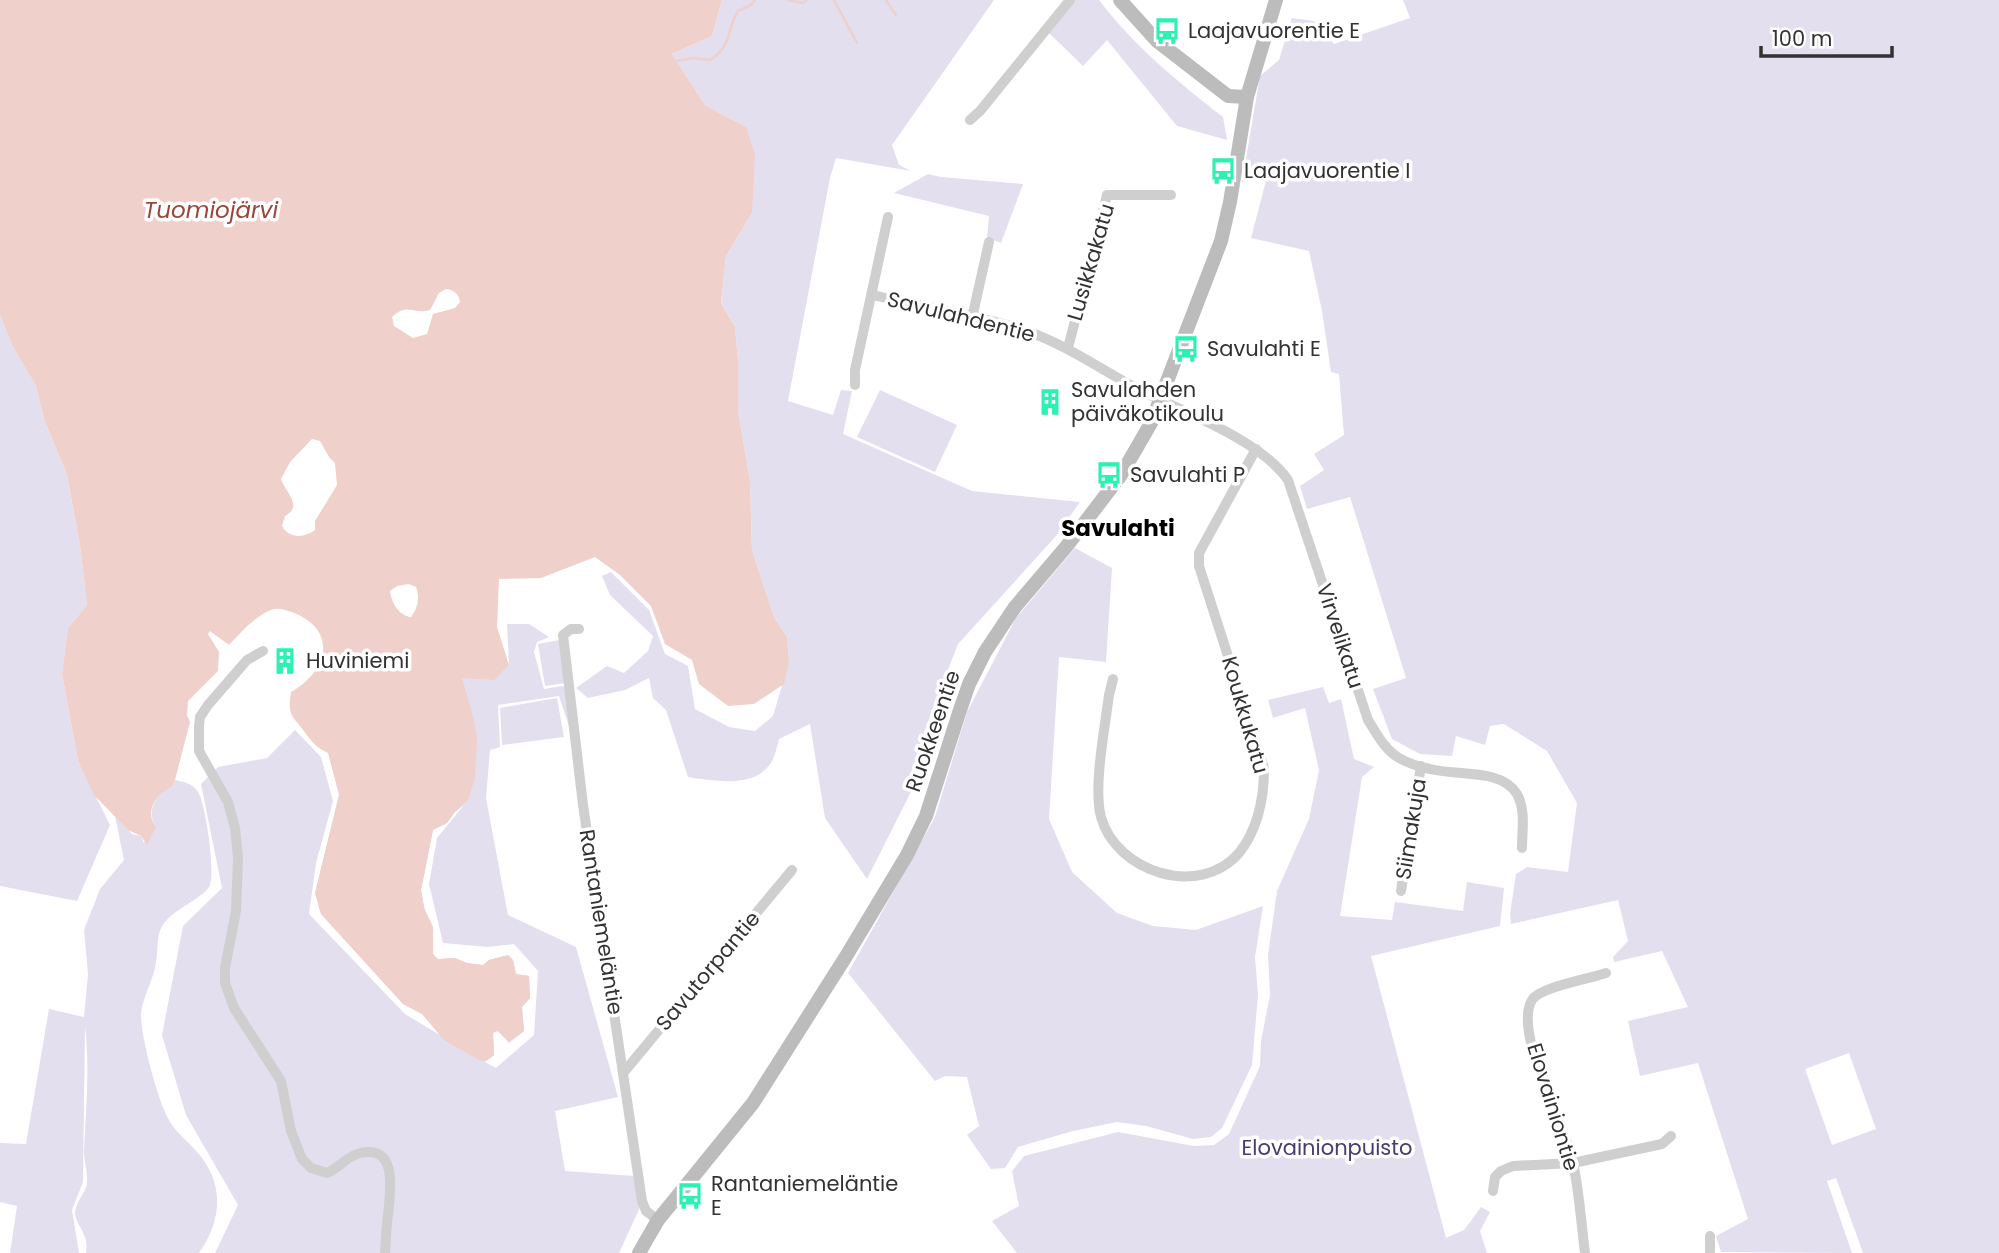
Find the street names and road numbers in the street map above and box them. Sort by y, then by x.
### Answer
street label: Lusikkakatu [1060,200,1121,324]
street label: Savulahdentie [884,284,1038,349]
street label: Virvelikatu [1310,580,1371,692]
street label: Koukkukatu [1215,653,1276,777]
street label: Ruokkeentie [898,666,967,795]
street label: Siimakuja [1388,776,1433,882]
street label: Rantaniemeläntie [573,827,630,1017]
street label: Savutorpantie [649,905,766,1037]
street label: Elovainiontie [1520,1040,1587,1174]

